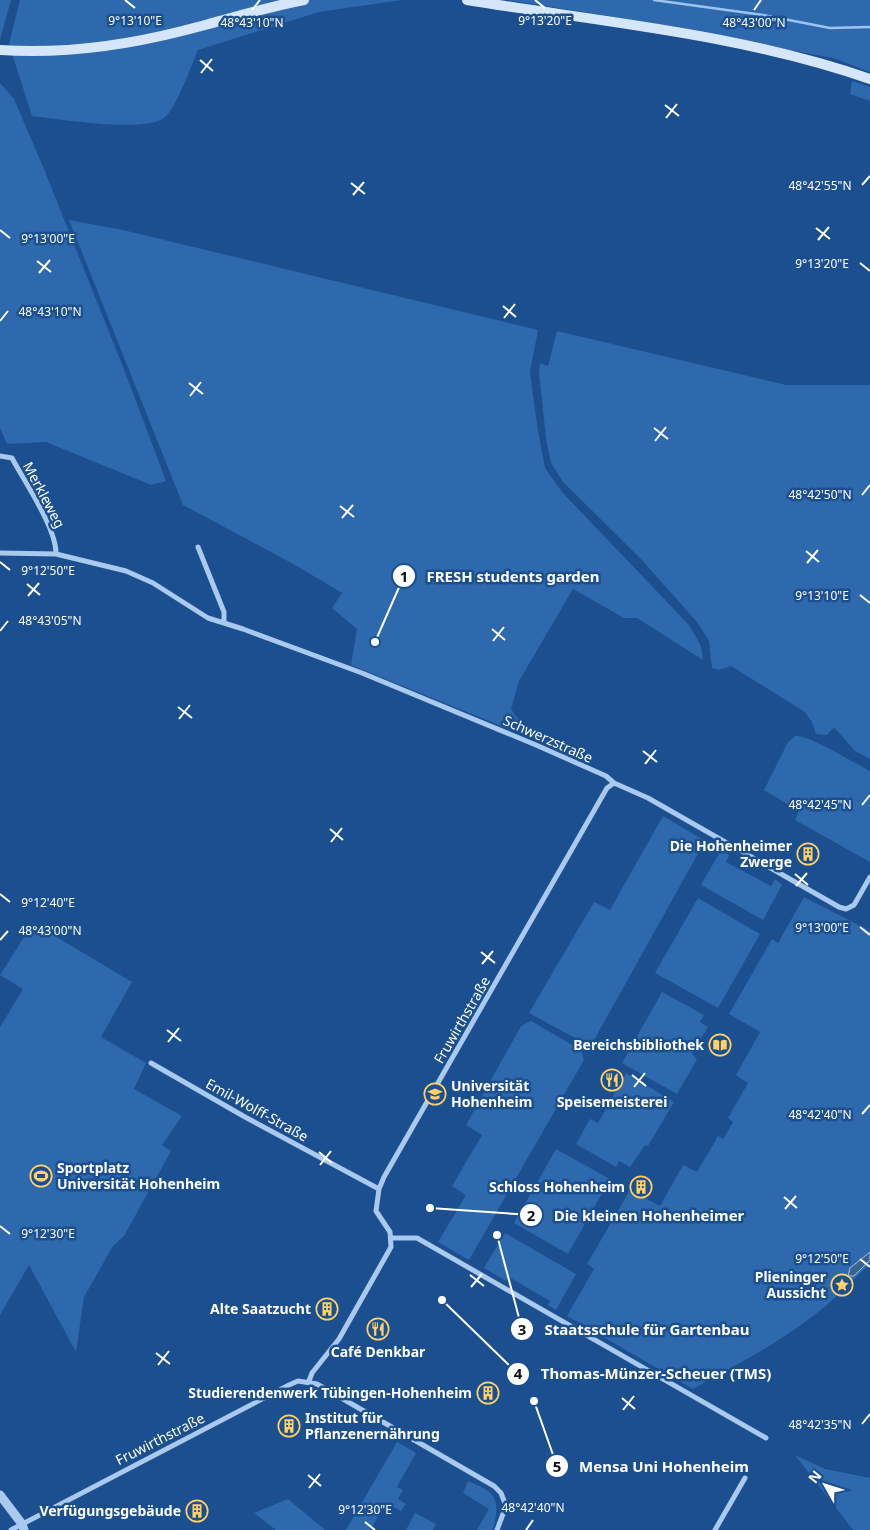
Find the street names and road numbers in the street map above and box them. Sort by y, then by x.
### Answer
street label: Merkleweg [19,458,70,531]
street label: Schwerzstraße [500,710,596,767]
street label: Fruwirthstraße [429,973,494,1067]
street label: Emil-Wolff-Straße [203,1074,312,1146]
street label: Fruwirthstraße [112,1408,208,1469]

